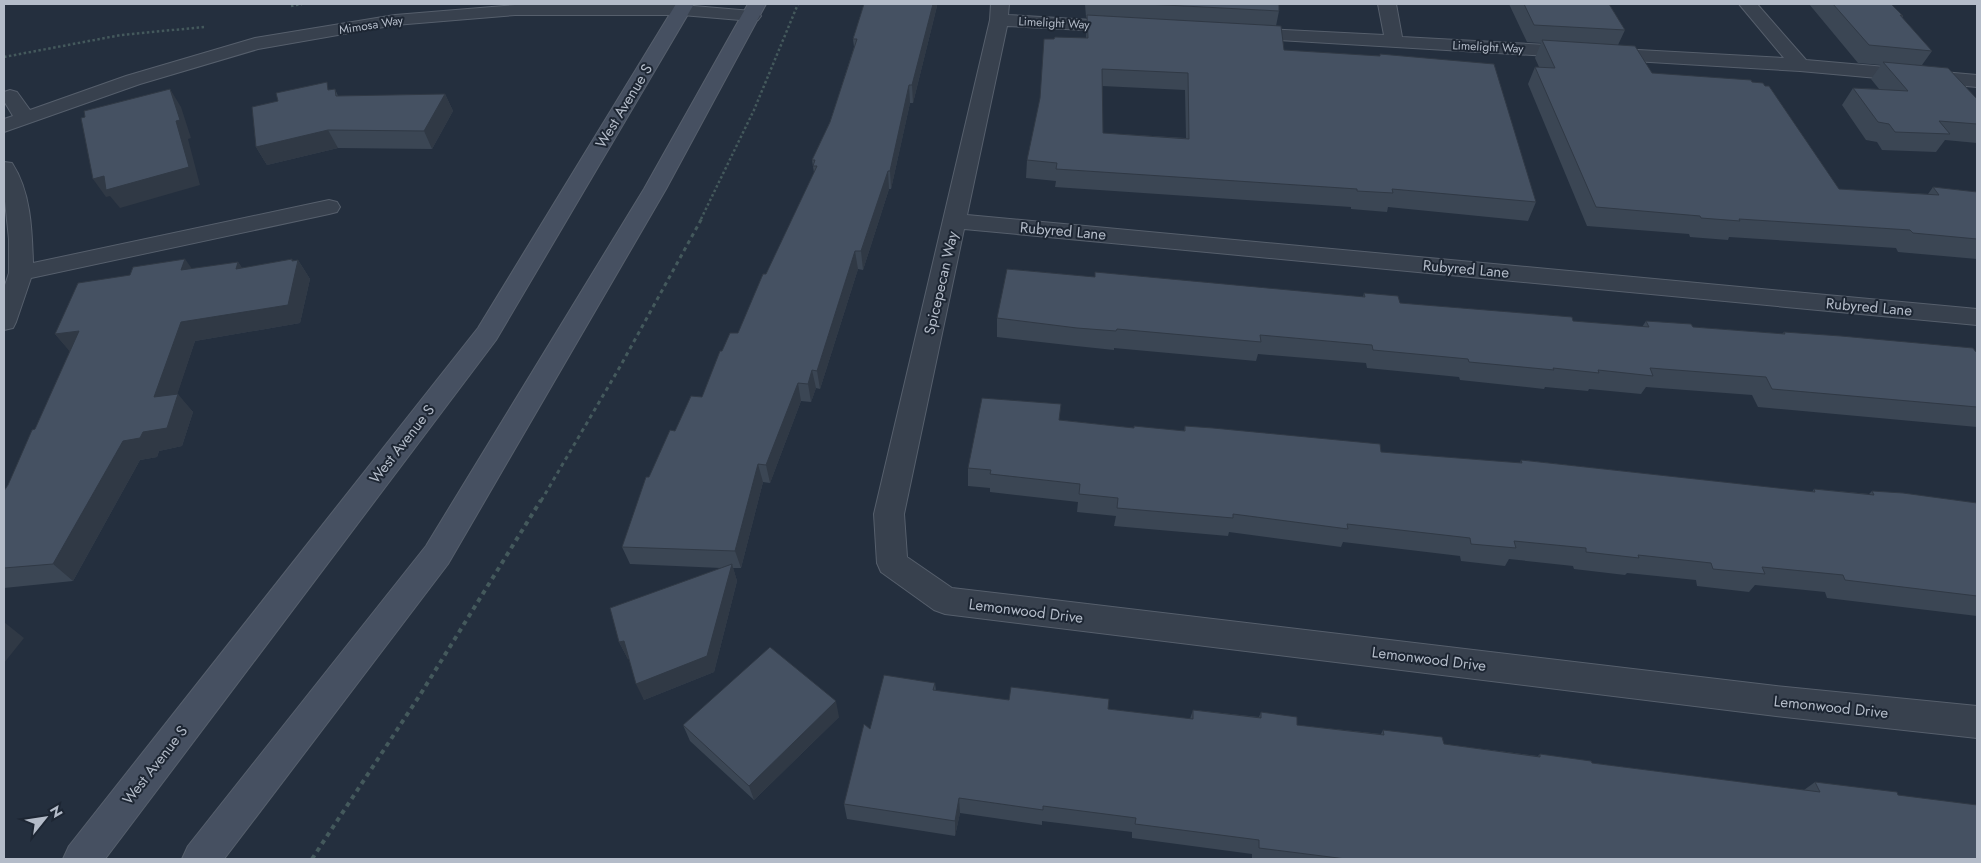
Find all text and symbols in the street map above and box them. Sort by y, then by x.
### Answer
street label: Mimosa Way [338,11,405,39]
street label: Limelight Way [1018,12,1091,34]
street label: Limelight Way [1452,36,1525,58]
street label: West Avenue S [590,60,658,152]
street label: Rubyred Lane [1019,216,1107,246]
street label: Spicepecan Way [918,229,964,337]
street label: Rubyred Lane [1422,254,1510,284]
street label: Rubyred Lane [1825,292,1913,322]
street label: West Avenue S [364,400,440,488]
street label: Lemonwood Drive [968,593,1085,629]
street label: Lemonwood Drive [1371,641,1488,677]
street label: Lemonwood Drive [1773,690,1890,724]
street label: West Avenue S [117,721,193,809]
north arrow [20,793,70,843]
text: N [45,802,68,821]

